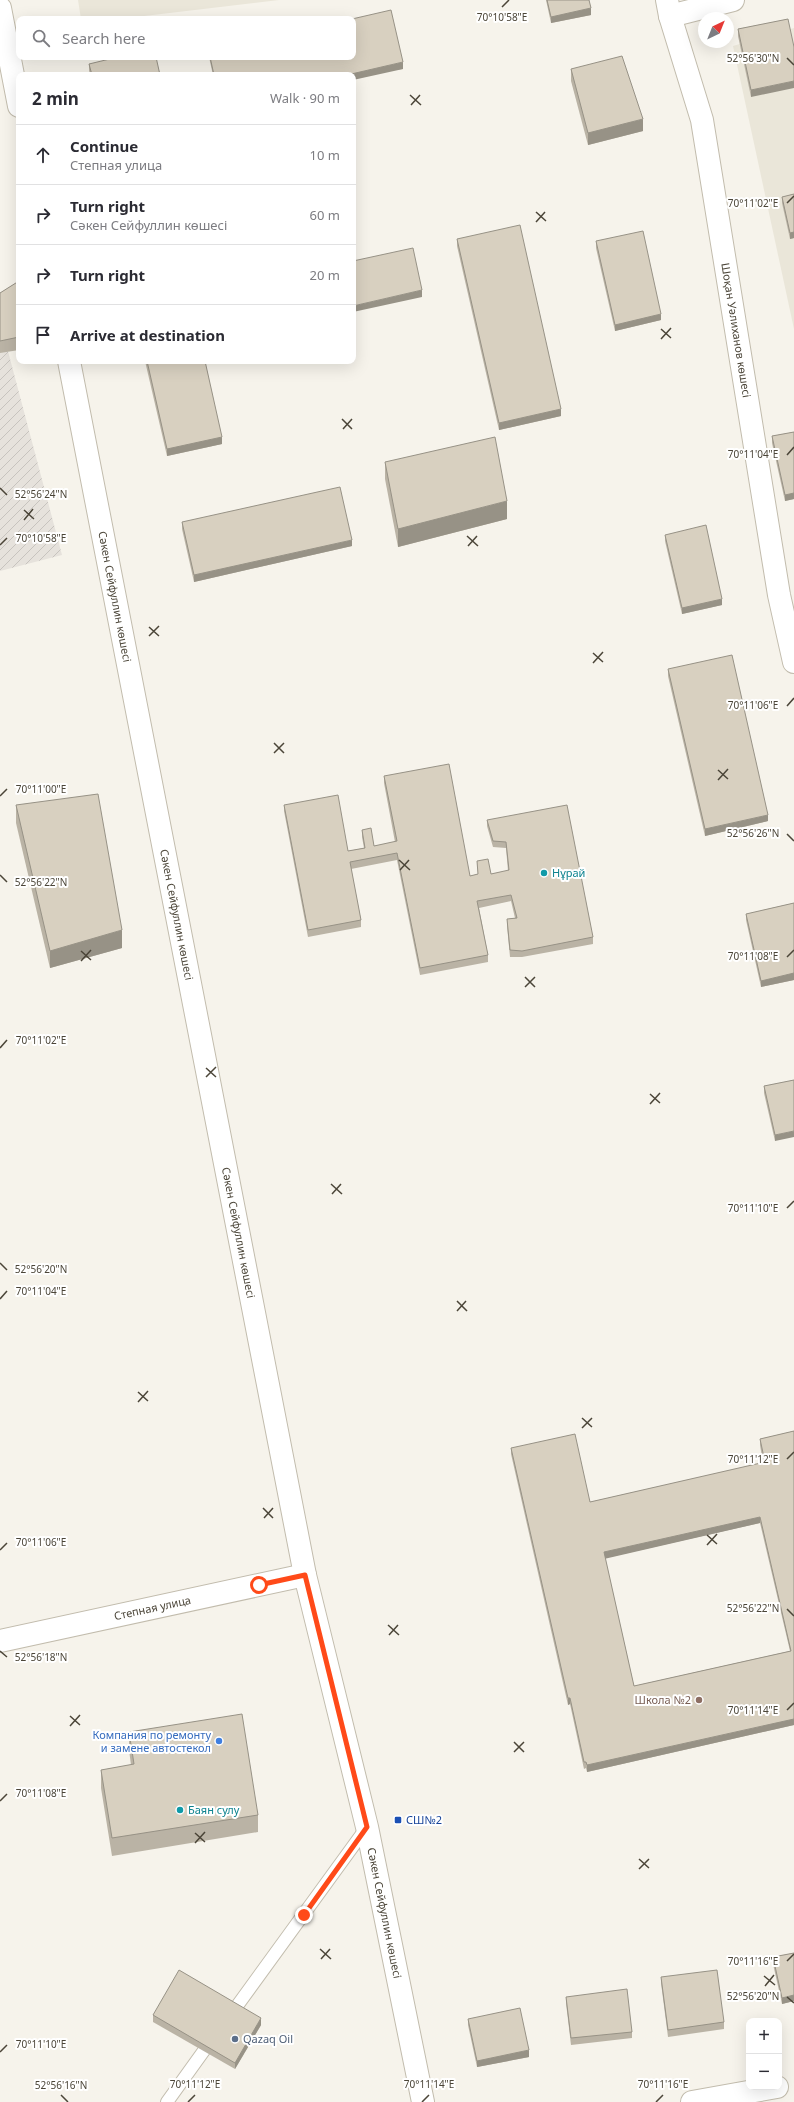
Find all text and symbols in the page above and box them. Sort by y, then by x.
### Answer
text: 70°10'58"E [477,10,527,24]
north arrow [698,12,734,48]
search box [16,16,356,60]
icon: search [30,27,52,49]
text: Search here [62,28,145,48]
text: 52°56'30"N [727,51,779,65]
text: 2 min [32,87,79,110]
text: Walk · 90 m [270,89,340,107]
text: Continue [70,136,138,156]
icon: ahead [32,144,54,166]
text: 10 m [310,146,340,164]
text: Степная улица [70,156,162,174]
text: Turn right [70,196,145,216]
text: 70°11'02"E [728,196,778,210]
icon: right [32,204,54,226]
text: 60 m [310,206,340,224]
text: Сәкен Сейфуллин көшесі [70,216,227,234]
street label: Шоқан Уәлиханов көшесі [718,262,755,399]
icon: right [32,264,54,286]
text: Turn right [70,265,145,285]
text: 20 m [310,266,340,284]
icon: arrive [32,324,54,346]
text: Arrive at destination [70,325,225,345]
text: 70°11'04"E [728,447,778,461]
text: 52°56'24"N [15,487,67,501]
street label: Сәкен Сейфуллин көшесі [95,530,135,663]
text: 70°10'58"E [16,531,66,545]
text: 70°11'06"E [728,698,778,712]
text: 70°11'00"E [16,782,66,796]
text: 52°56'26"N [727,826,779,840]
street label: Сәкен Сейфуллин көшесі [157,848,197,981]
place label: Нұрай [552,865,585,880]
marker: Нұрай [539,868,549,878]
text: 52°56'22"N [15,875,67,889]
text: 70°11'08"E [728,949,778,963]
text: 70°11'02"E [16,1033,66,1047]
street label: Сәкен Сейфуллин көшесі [219,1166,259,1299]
text: 70°11'10"E [728,1201,778,1215]
text: 52°56'20"N [15,1262,67,1276]
text: 70°11'04"E [16,1284,66,1298]
text: 70°11'12"E [728,1452,778,1466]
text: 70°11'06"E [16,1535,66,1549]
route start [250,1576,268,1594]
street label: Степная улица [113,1592,192,1623]
text: 52°56'22"N [727,1601,779,1615]
text: 52°56'18"N [15,1650,67,1664]
place label: Школа №2 [635,1692,691,1707]
marker: Школа №2 [694,1695,704,1705]
text: 70°11'14"E [728,1703,778,1717]
place label: Компания по ремонту и замене автостекол [93,1727,211,1755]
marker: Компания по ремонту и замене автостекол [214,1736,224,1746]
text: 70°11'08"E [16,1786,66,1800]
place label: Баян сулу [188,1802,240,1817]
marker: Баян сулу [175,1805,185,1815]
place label: СШ№2 [406,1812,442,1827]
marker: СШ№2 [393,1815,403,1825]
street label: Сәкен Сейфуллин көшесі [364,1846,406,1980]
route end [295,1906,313,1924]
text: 70°11'16"E [728,1954,778,1968]
text: 52°56'20"N [727,1989,779,2003]
map controls [746,2018,782,2090]
button: + [746,2018,782,2054]
place label: Qazaq Oil [243,2031,293,2046]
marker: Qazaq Oil [230,2034,240,2044]
text: 70°11'10"E [16,2037,66,2051]
button: − [746,2054,782,2090]
text: 70°11'12"E [170,2077,220,2091]
text: 70°11'14"E [404,2077,454,2091]
text: 70°11'16"E [638,2077,688,2091]
text: 52°56'16"N [35,2078,87,2092]

